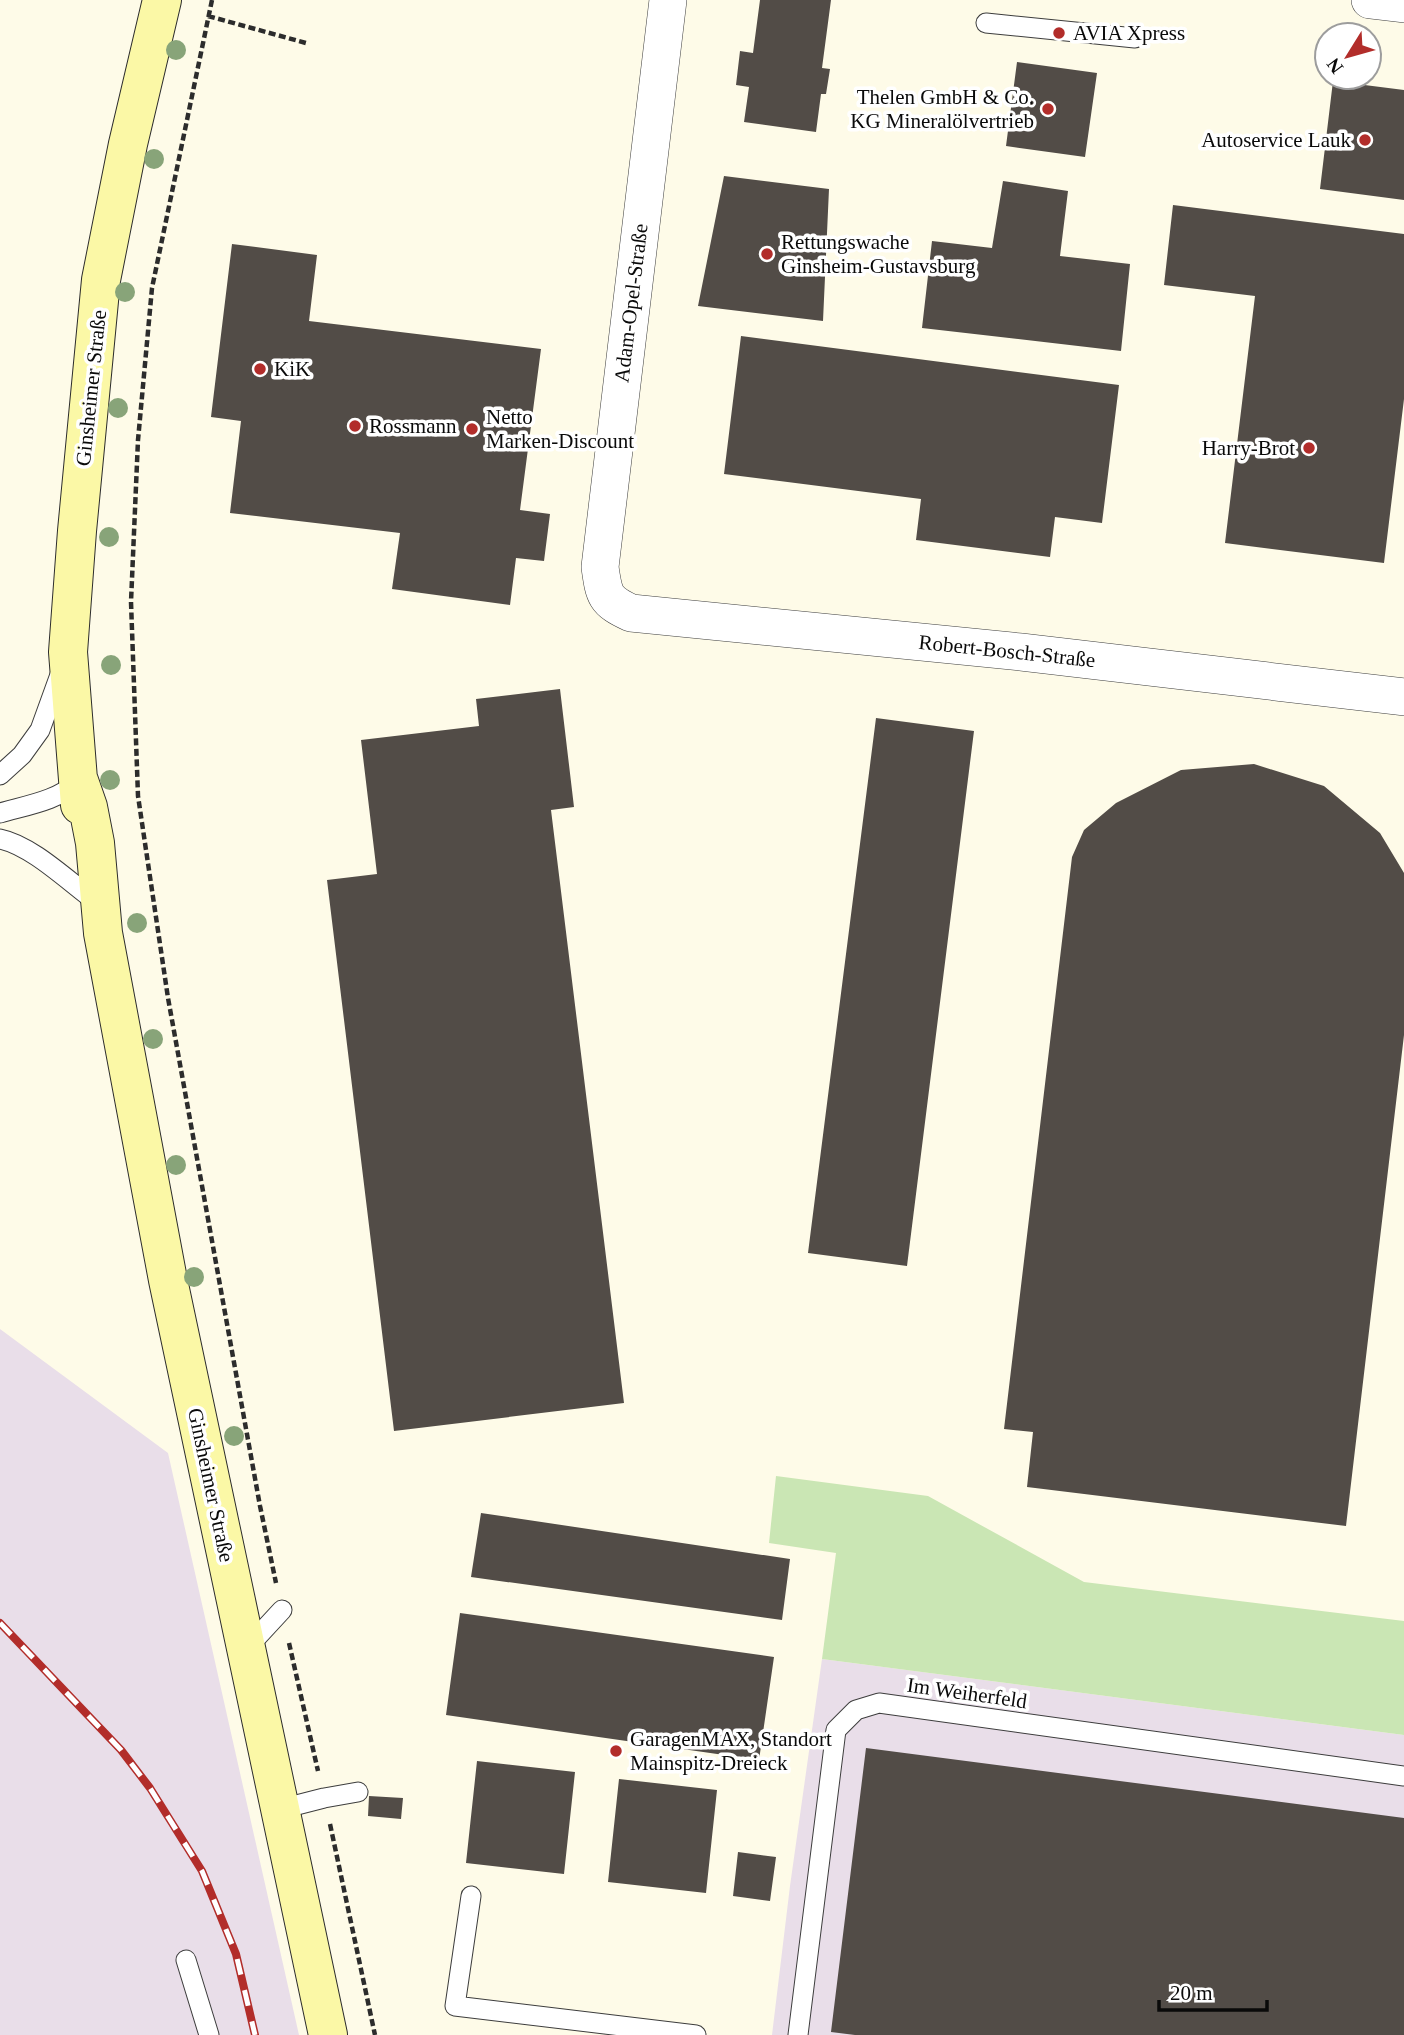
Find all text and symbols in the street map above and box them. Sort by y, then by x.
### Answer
place label: AVIA Xpress [1073,21,1185,45]
north arrow [1313,21,1383,91]
marker: AVIA Xpress [1051,25,1067,41]
text: N [1322,54,1347,78]
place label: Thelen GmbH & Co. KG Mineralölvertrieb [850,85,1034,133]
marker: Thelen GmbH & Co. KG Mineralölvertrieb [1040,101,1056,117]
place label: Autoservice Lauk [1201,128,1351,152]
marker: Autoservice Lauk [1357,132,1373,148]
street label: Adam-Opel-Straße [609,222,653,384]
place label: Rettungswache Ginsheim-Gustavsburg [781,230,976,278]
marker: Rettungswache Ginsheim-Gustavsburg [759,246,775,262]
street label: Ginsheimer Straße [71,309,111,467]
place label: KiK [274,357,310,381]
marker: KiK [252,361,268,377]
place label: Netto Marken-Discount [486,405,634,453]
place label: Rossmann [369,414,457,438]
marker: Rossmann [347,418,363,434]
marker: Netto Marken-Discount [464,421,480,437]
place label: Harry-Brot [1202,436,1295,460]
marker: Harry-Brot [1301,440,1317,456]
street label: Robert-Bosch-Straße [918,630,1096,672]
street label: Ginsheimer Straße [183,1406,239,1564]
street label: Im Weiherfeld [905,1673,1029,1713]
place label: GaragenMAX, Standort Mainspitz-Dreieck [630,1727,832,1775]
marker: GaragenMAX, Standort Mainspitz-Dreieck [608,1743,624,1759]
scale bar [1159,1968,1268,2012]
text: 20 m [1170,1981,1213,2005]

